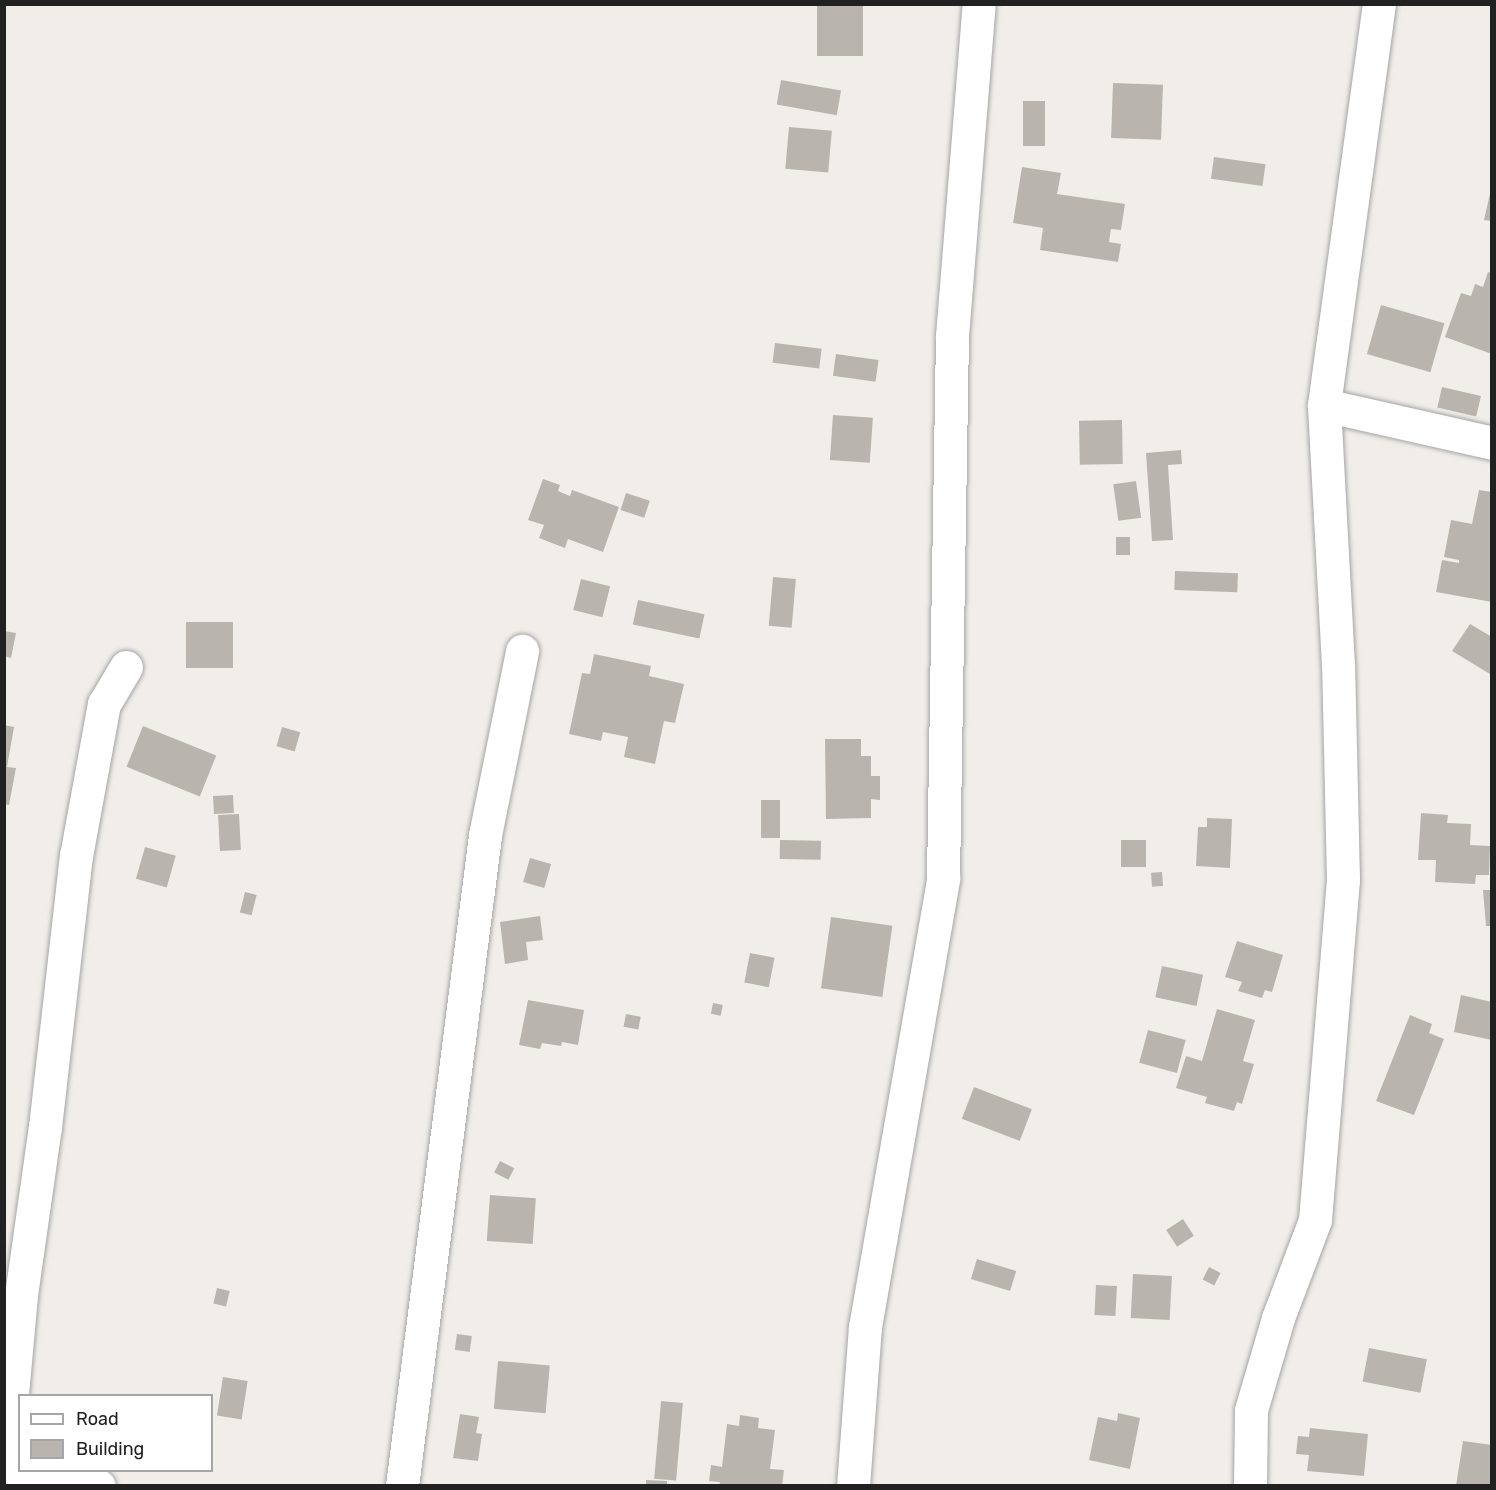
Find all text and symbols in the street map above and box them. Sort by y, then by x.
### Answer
legend [18,1394,213,1472]
text: Road [76,1408,119,1430]
text: Building [76,1438,144,1460]

